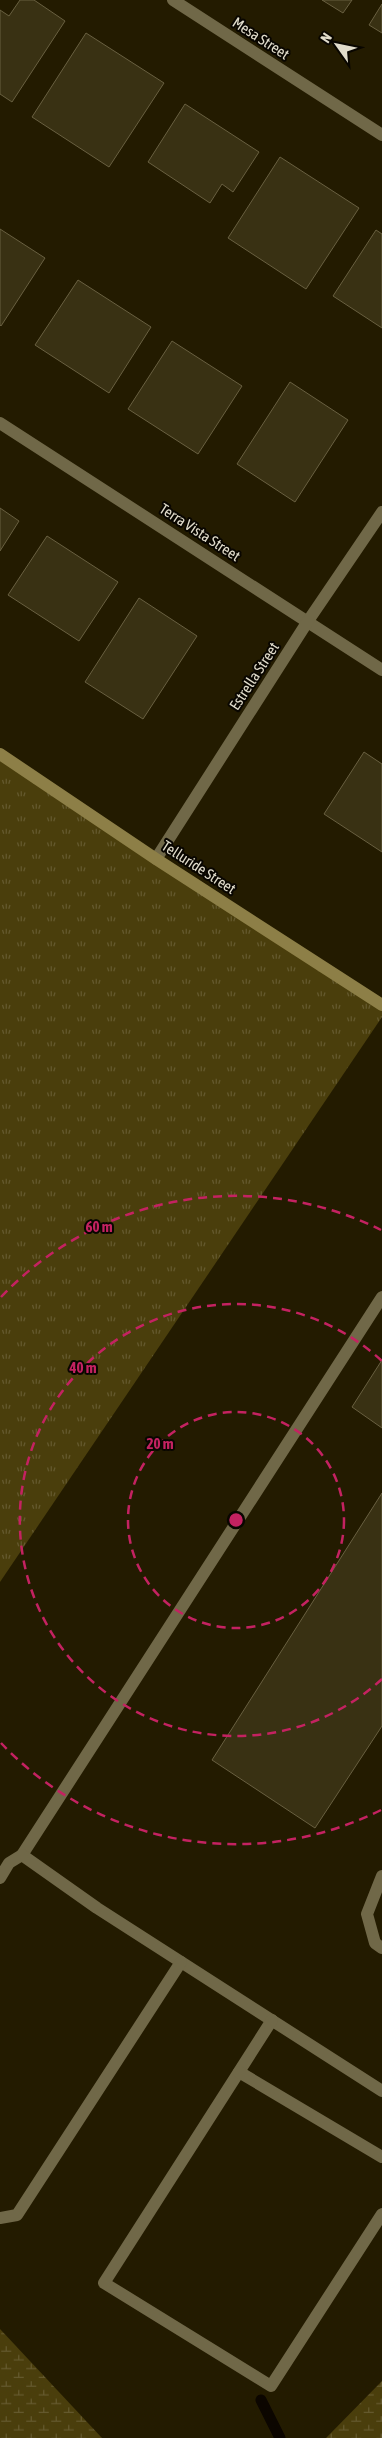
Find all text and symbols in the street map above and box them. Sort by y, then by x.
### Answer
street label: Mesa Street [229,13,293,63]
north arrow [312,20,362,70]
text: N [317,30,335,46]
street label: Terra Vista Street [157,500,243,564]
street label: Estrella Street [226,639,282,713]
street label: Telluride Street [159,837,239,897]
text: 60 m [86,1218,113,1235]
text: 40 m [69,1359,97,1376]
text: 20 m [147,1435,174,1452]
centre of rings [227,1511,245,1529]

